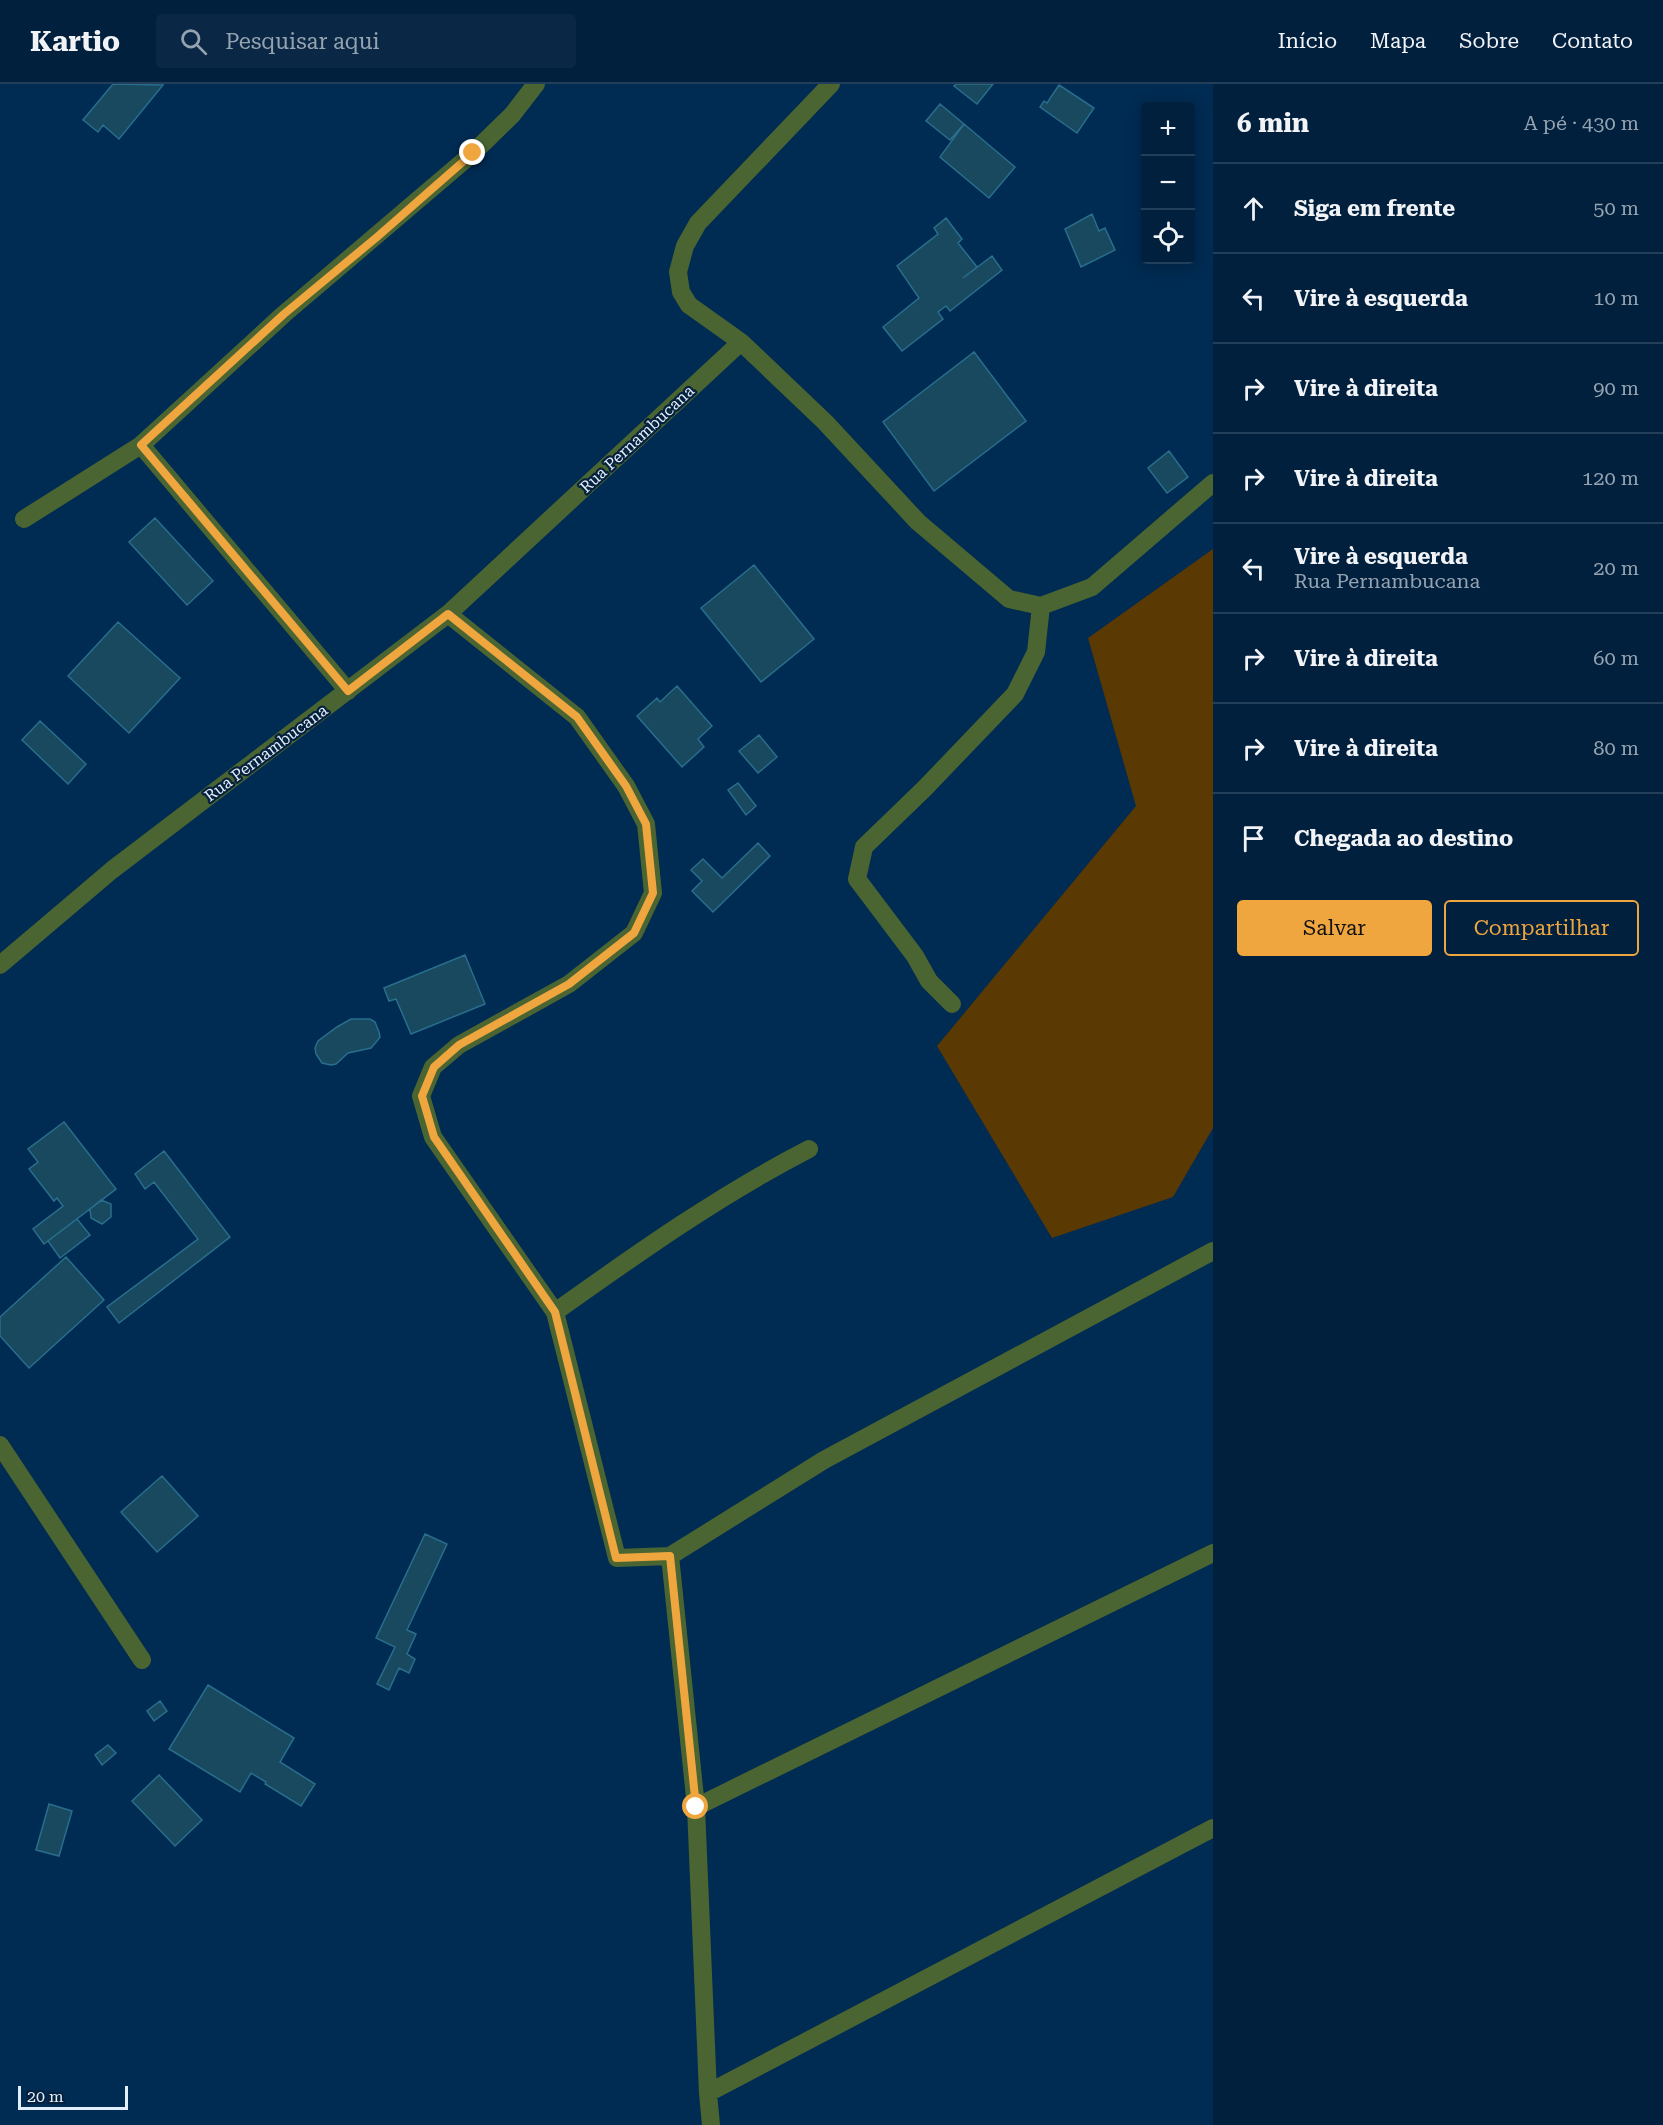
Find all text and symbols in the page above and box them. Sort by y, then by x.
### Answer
search box [156,14,576,68]
text: Kartio [30,25,120,58]
icon: search [177,25,210,58]
text: Pesquisar aqui [225,29,379,54]
text: Início [1278,29,1337,53]
text: Mapa [1370,29,1426,53]
text: Sobre [1459,29,1519,53]
text: Contato [1552,29,1633,53]
map controls [1141,102,1195,264]
button: + [1141,102,1195,156]
text: 6 min [1237,108,1309,138]
text: A pé · 430 m [1524,111,1639,135]
route end [459,139,485,165]
button: − [1141,156,1195,210]
icon: ahead [1237,192,1270,225]
text: Siga em frente [1294,196,1455,221]
text: 50 m [1593,196,1639,220]
button: locate [1141,210,1195,264]
icon: left [1237,282,1270,315]
text: Vire à esquerda [1294,286,1468,311]
text: 10 m [1593,286,1639,310]
icon: right [1237,372,1270,405]
text: Vire à direita [1294,376,1438,401]
text: 90 m [1593,376,1639,400]
street label: Rua Pernambucana [576,381,698,497]
icon: right [1237,462,1270,495]
text: Vire à direita [1294,466,1438,491]
text: 120 m [1582,466,1639,490]
text: Vire à esquerda [1294,544,1468,569]
icon: left [1237,552,1270,585]
text: 20 m [1593,556,1639,580]
text: Rua Pernambucana [1294,569,1480,593]
icon: right [1237,642,1270,675]
text: Vire à direita [1294,646,1438,671]
text: 60 m [1593,646,1639,670]
street label: Rua Pernambucana [201,700,331,805]
icon: right [1237,732,1270,765]
text: Vire à direita [1294,736,1438,761]
text: 80 m [1593,736,1639,760]
icon: arrive [1237,822,1270,855]
text: Chegada ao destino [1294,826,1513,851]
button: Salvar [1237,900,1432,956]
button: Compartilhar [1444,900,1639,956]
route start [682,1793,708,1819]
scale bar [18,2083,128,2110]
text: 20 m [27,2087,64,2106]

